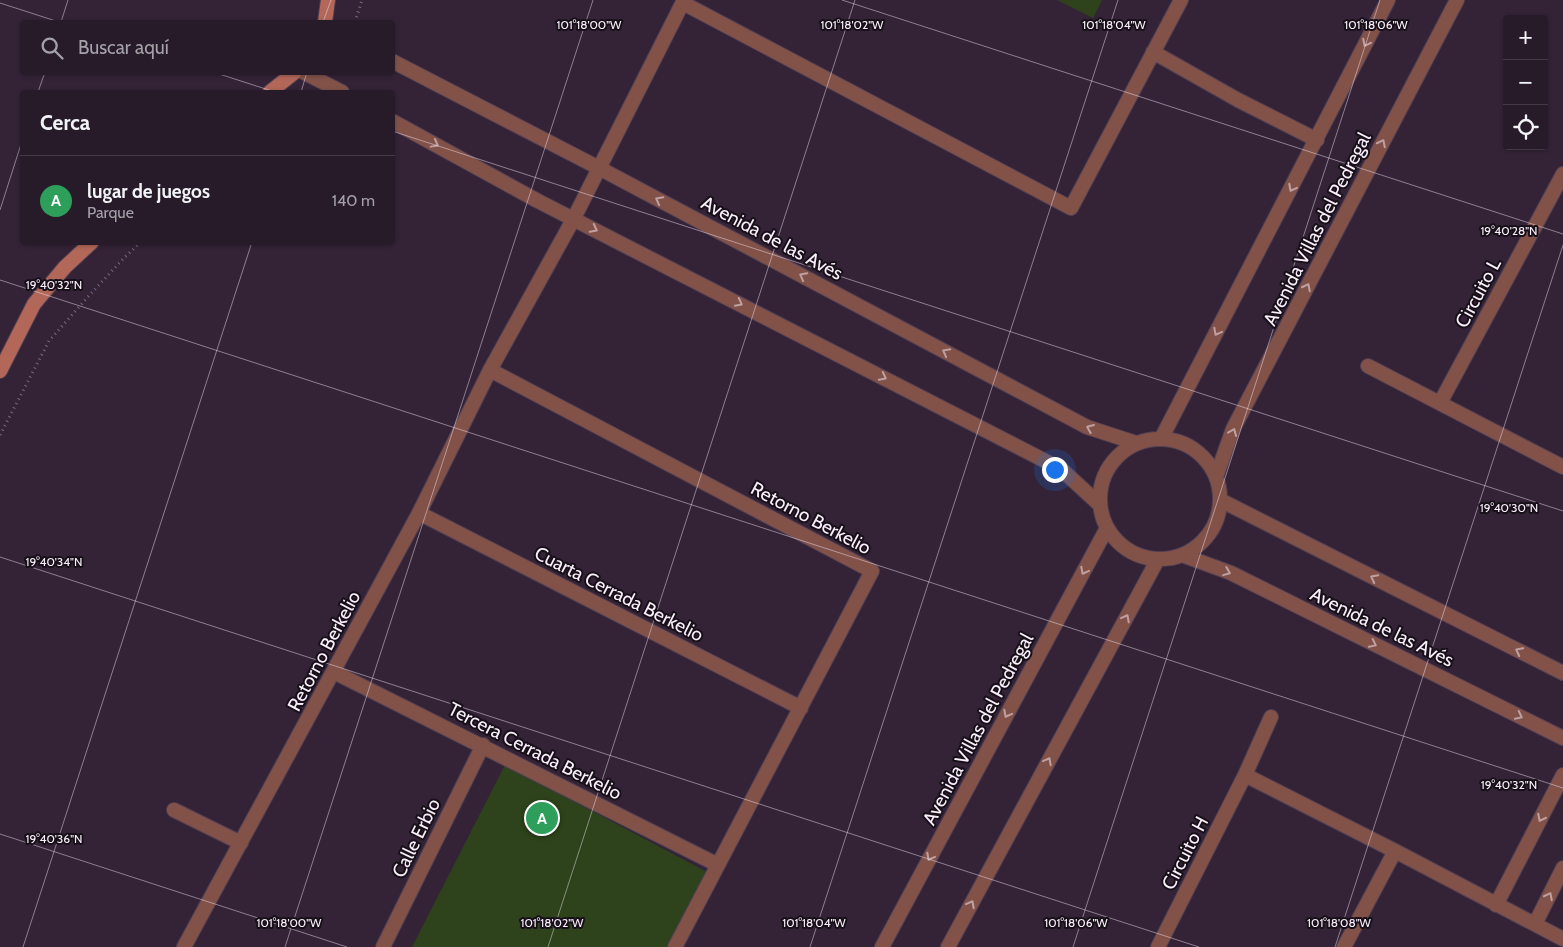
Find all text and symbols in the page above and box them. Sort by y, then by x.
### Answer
map controls [1503,15,1548,150]
button: + [1503,15,1548,60]
text: 101°18'00"W [557,17,622,32]
text: 101°18'02"W [821,17,884,32]
text: 101°18'04"W [1082,17,1146,32]
text: 101°18'06"W [1344,17,1408,32]
search box [20,20,395,75]
icon: search [38,34,66,62]
text: Buscar aquí [78,36,169,59]
one-way arrow [1362,38,1372,47]
button: − [1503,60,1548,105]
button: locate [1503,105,1548,150]
text: Cerca [40,110,90,135]
street label: Avenida Villas del Pedregal [1258,128,1376,329]
one-way arrow [430,138,439,148]
one-way arrow [1376,139,1386,148]
text: lugar de juegos [87,180,210,203]
one-way arrow [1288,183,1298,192]
text: A [51,191,61,210]
text: 140 m [332,191,375,210]
street label: Avenida de las Avés [697,191,847,285]
one-way arrow [656,196,665,206]
text: Parque [87,203,134,222]
one-way arrow [589,222,598,232]
text: 19°40'28"N [1480,223,1538,238]
street label: Circuito L [1450,254,1506,332]
one-way arrow [799,272,808,282]
text: 19°40'32"N [26,277,82,292]
one-way arrow [1301,283,1311,292]
one-way arrow [733,297,742,307]
one-way arrow [1213,327,1223,336]
one-way arrow [943,348,952,358]
one-way arrow [878,371,887,381]
one-way arrow [1086,424,1095,434]
one-way arrow [1227,428,1237,436]
your location [1042,457,1068,483]
street label: Retorno Berkelio [747,477,875,559]
text: 19°40'30"N [1480,500,1538,515]
street label: Cuarta Cerrada Berkelio [531,541,707,647]
text: 19°40'34"N [26,554,82,569]
one-way arrow [1080,566,1090,575]
one-way arrow [1222,566,1231,576]
one-way arrow [1370,574,1379,584]
street label: Avenida de las Avés [1307,582,1458,672]
street label: Retorno Berkelio [283,587,365,715]
one-way arrow [1119,615,1129,624]
street label: Avenida Villas del Pedregal [918,629,1039,829]
one-way arrow [1368,637,1377,648]
one-way arrow [1516,647,1525,657]
street label: Tercera Cerrada Berkelio [444,697,626,805]
one-way arrow [1003,709,1013,718]
one-way arrow [1513,710,1522,720]
one-way arrow [1042,758,1052,767]
text: 19°40'32"N [1481,777,1537,792]
street label: Calle Erbio [387,795,445,881]
pin: A [526,799,558,837]
street label: Circuito H [1157,813,1213,893]
one-way arrow [1537,813,1547,822]
text: 19°40'36"N [26,831,82,846]
one-way arrow [926,852,936,861]
one-way arrow [1543,892,1553,901]
one-way arrow [965,900,975,909]
text: 101°18'00"W [257,915,322,930]
text: 101°18'02"W [521,915,584,930]
text: 101°18'04"W [782,915,846,930]
text: 101°18'06"W [1044,915,1108,930]
text: 101°18'08"W [1307,915,1372,930]

